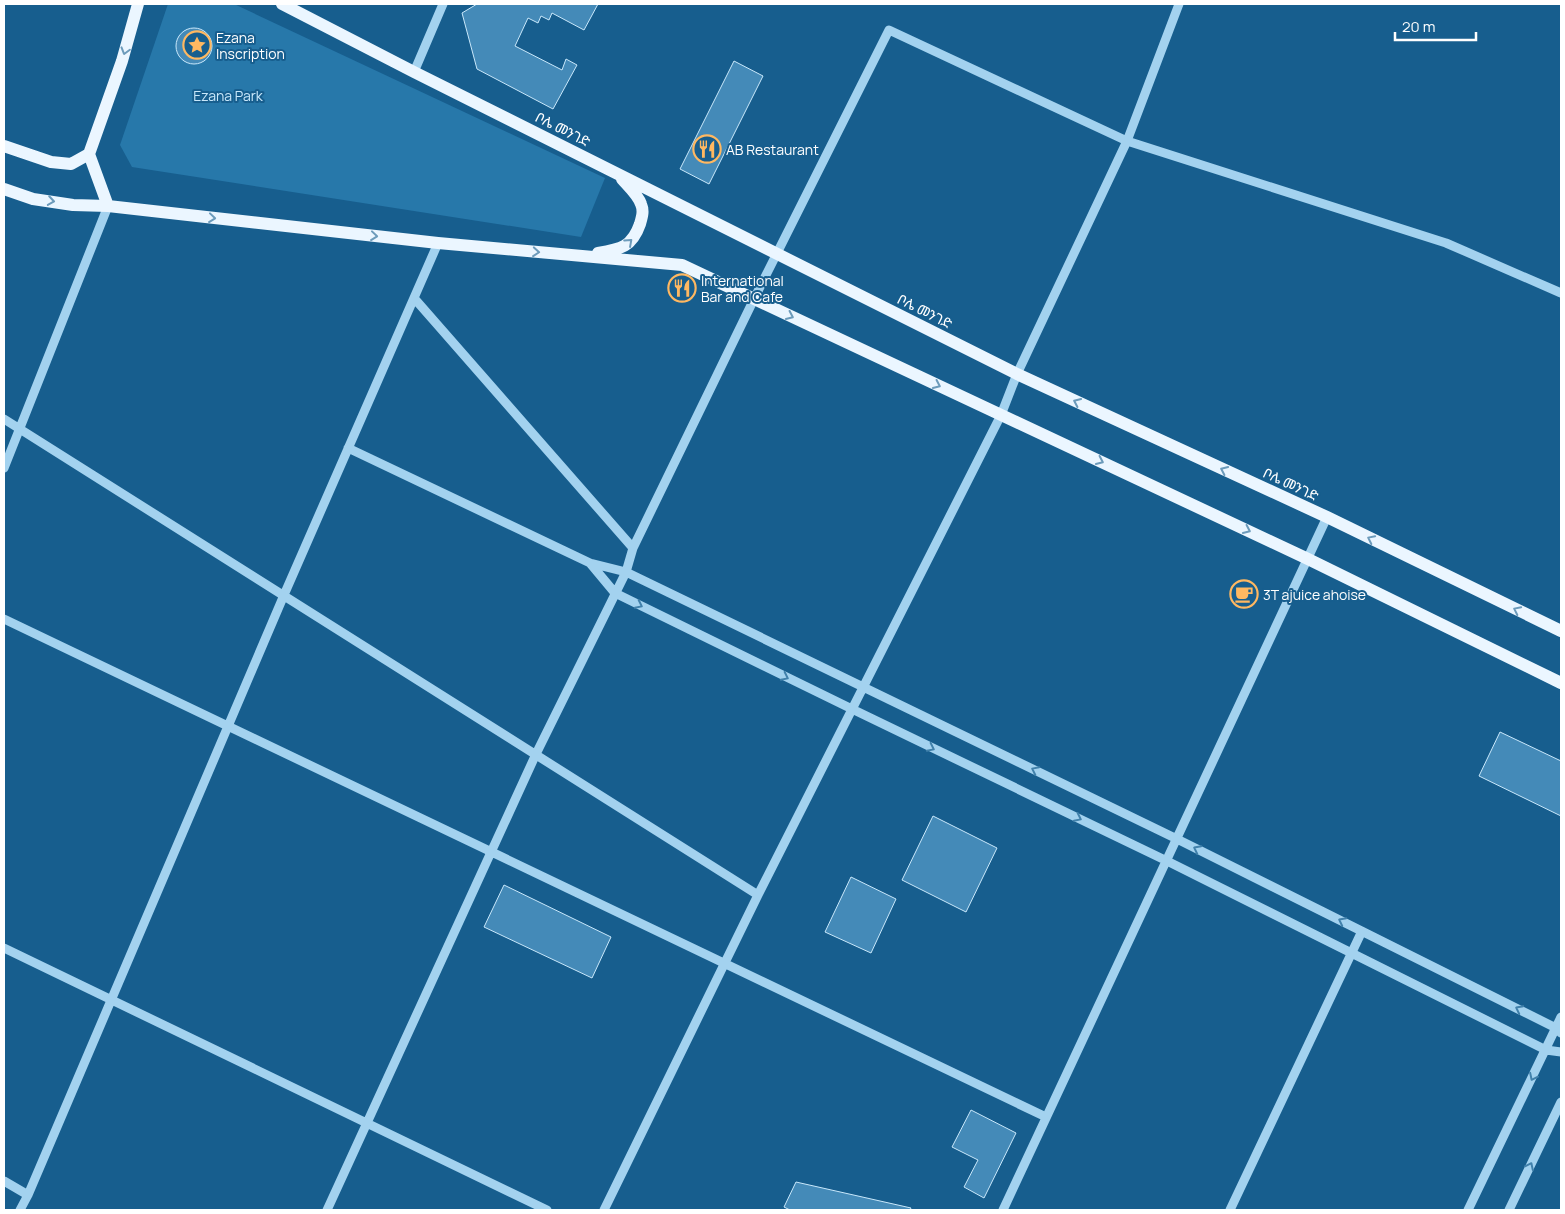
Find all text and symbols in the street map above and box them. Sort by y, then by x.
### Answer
scale bar [1395,10,1476,42]
text: 20 m [1402,16,1435,37]
place label: Ezana Inscription [216,28,285,63]
place icon: Ezana Inscription [182,30,212,60]
one-way arrow [121,46,131,54]
park label: Ezana Park [193,86,264,105]
street label: ቦሌ መንገድ [532,107,594,151]
restaurant icon: AB Restaurant [692,134,722,164]
place label: AB Restaurant [726,140,819,159]
one-way arrow [46,196,55,206]
one-way arrow [209,212,217,223]
one-way arrow [370,230,378,241]
one-way arrow [623,238,632,247]
one-way arrow [532,246,540,257]
place label: International Bar and Cafe [701,271,784,306]
restaurant icon: International Bar and Cafe [667,273,697,303]
street label: ቦሌ መንገድ [894,289,956,333]
one-way arrow [784,309,793,319]
one-way arrow [932,378,941,389]
one-way arrow [1073,397,1082,408]
one-way arrow [1095,455,1104,465]
street label: ቦሌ መንገድ [1260,463,1322,505]
one-way arrow [1220,465,1229,476]
one-way arrow [1242,524,1251,534]
one-way arrow [1367,535,1376,545]
cafe icon: 3T ajuice ahoise [1229,579,1259,609]
place label: 3T ajuice ahoise [1263,585,1366,604]
one-way arrow [634,599,643,609]
one-way arrow [1514,606,1523,616]
one-way arrow [780,671,789,681]
one-way arrow [926,741,935,751]
one-way arrow [1031,766,1040,776]
one-way arrow [1073,812,1082,822]
one-way arrow [1193,845,1202,855]
one-way arrow [1338,917,1347,927]
one-way arrow [1515,1005,1524,1015]
one-way arrow [1529,1072,1539,1081]
one-way arrow [1524,1162,1535,1171]

